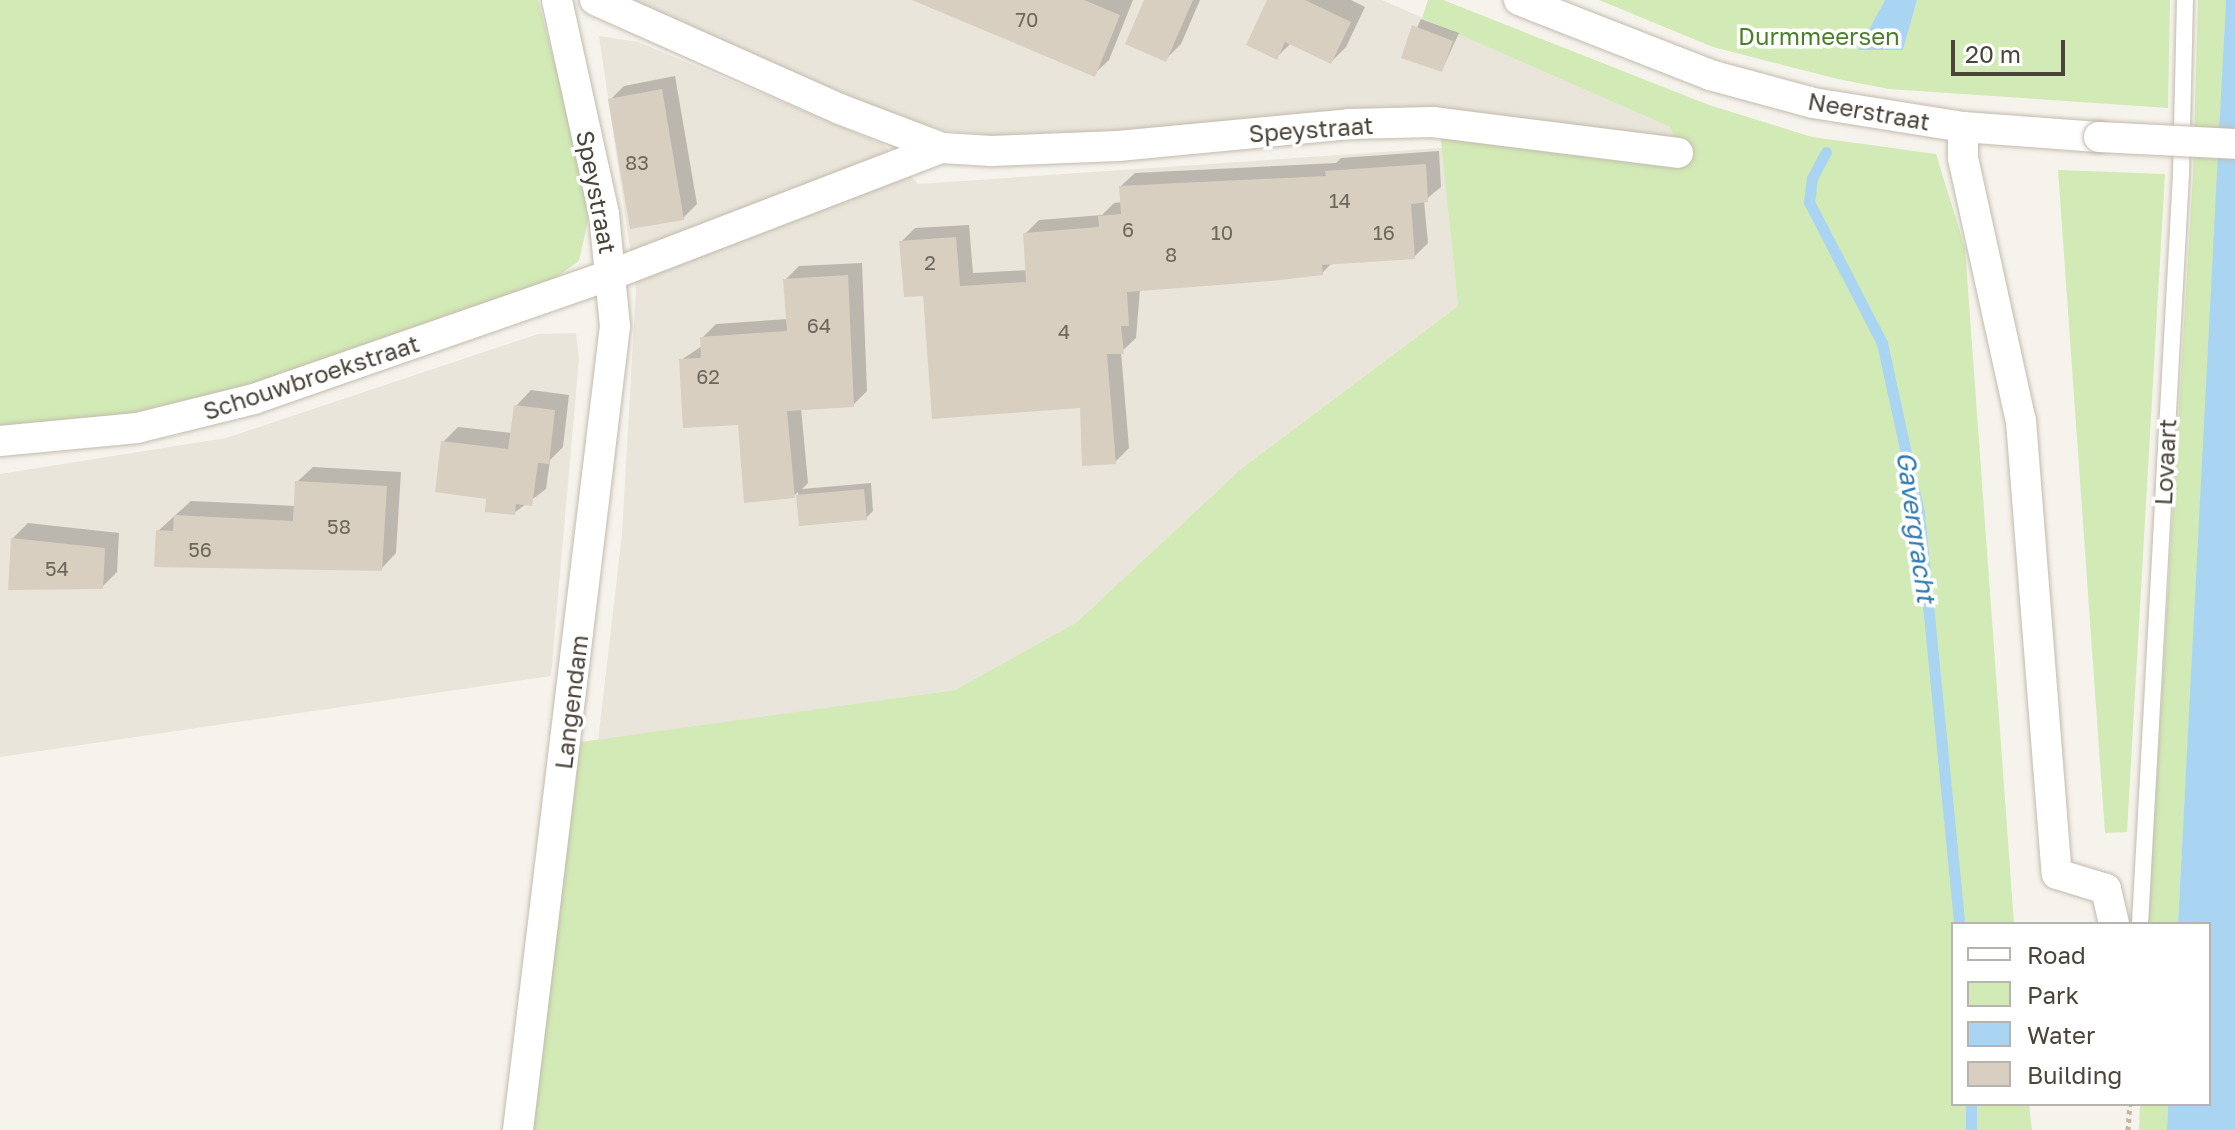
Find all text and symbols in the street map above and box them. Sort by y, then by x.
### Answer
house number: 70 [1016,7,1038,31]
park label: Durmmeersen [1738,22,1900,50]
scale bar [1955,24,2069,74]
text: 20 m [1965,39,2021,68]
street label: Neerstraat [1806,86,1932,136]
street label: Speystraat [1248,110,1374,148]
street label: Speystraat [571,128,623,256]
house number: 83 [625,150,649,174]
house number: 14 [1329,188,1351,212]
house number: 6 [1122,217,1134,241]
house number: 10 [1211,220,1233,244]
house number: 16 [1373,220,1395,244]
house number: 8 [1165,242,1177,266]
house number: 2 [924,250,936,274]
house number: 64 [807,313,831,337]
house number: 4 [1058,319,1070,343]
street label: Schouwbroekstraat [199,329,423,425]
house number: 62 [696,364,720,388]
street label: Lovaart [2148,418,2182,506]
water label: Gavergracht [1890,449,1942,605]
house number: 58 [327,514,351,538]
house number: 56 [188,537,212,561]
house number: 54 [45,556,69,580]
street label: Langendam [548,633,594,771]
legend [1951,922,2211,1106]
text: Road [2027,940,2086,969]
text: Park [2027,980,2079,1009]
text: Water [2027,1020,2095,1049]
text: Building [2027,1060,2122,1089]

